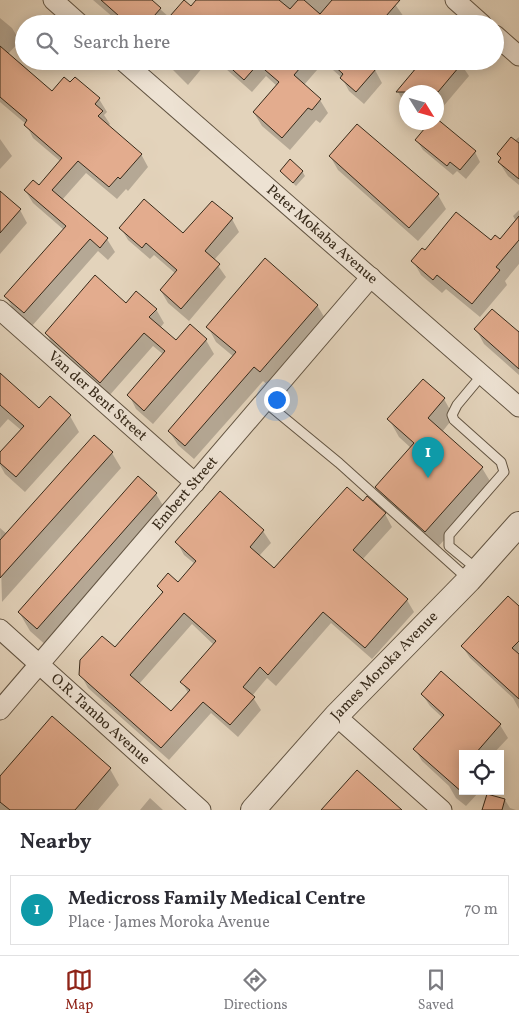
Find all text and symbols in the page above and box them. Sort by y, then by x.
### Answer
search box [15,15,504,70]
icon: search [33,29,61,57]
text: Search here [73,30,170,56]
north arrow [399,85,444,130]
street label: Peter Mokaba Avenue [261,180,382,289]
street label: Van der Bent Street [43,346,151,446]
your location [264,387,290,413]
pin: 1 [412,437,444,478]
street label: Embert Street [148,452,223,535]
street label: James Moroka Avenue [326,607,443,725]
street label: O.R. Tambo Avenue [46,669,155,770]
map controls [459,750,504,795]
button: locate [459,750,504,795]
text: Nearby [20,828,91,857]
text: Medicross Family Medical Centre [68,886,365,912]
text: 1 [34,899,40,921]
text: 70 m [464,899,498,921]
text: Place · James Moroka Avenue [68,912,270,934]
tab: Map [65,966,93,1015]
tab: Directions [223,966,288,1015]
tab: Saved [418,966,454,1015]

